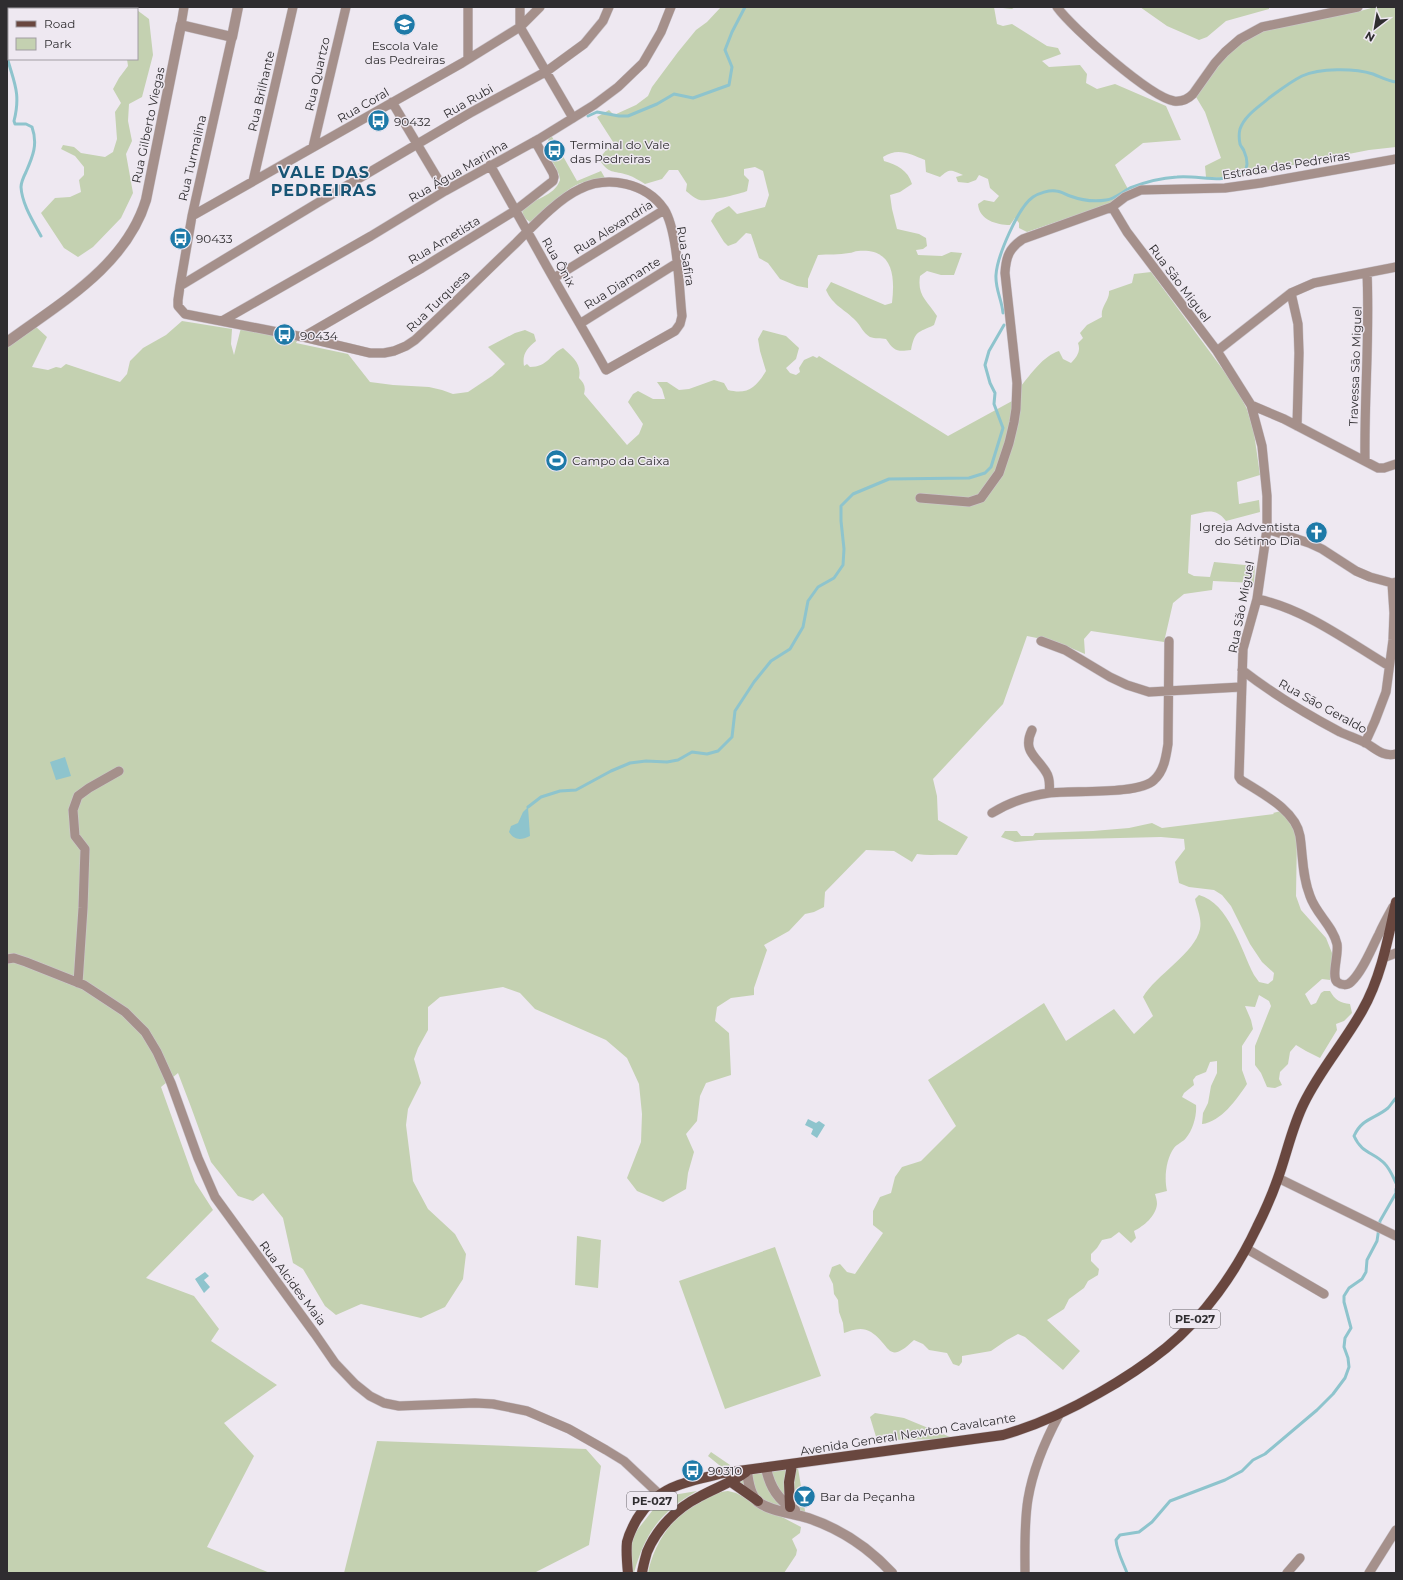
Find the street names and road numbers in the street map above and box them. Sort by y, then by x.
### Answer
street label: Rua Quartzo [301,35,333,113]
street label: Rua Brilhante [244,49,278,133]
street label: Rua Gilberto Viegas [128,66,168,184]
street label: Rua Rubi [440,81,496,121]
street label: Rua Coral [334,84,392,126]
street label: Rua Turmalina [175,113,209,203]
street label: Rua Água Marinha [406,137,510,205]
street label: Estrada das Pedreiras [1221,147,1351,182]
street label: Rua Alexandria [571,197,655,257]
street label: Rua Ametista [405,213,483,267]
street label: Rua Safira [674,225,698,287]
street label: Rua Ônix [539,235,579,290]
street label: Rua São Miguel [1146,241,1214,325]
street label: Rua Diamante [581,254,663,312]
street label: Rua Turquesa [403,267,473,335]
street label: Travessa São Miguel [1345,306,1365,426]
street label: Rua São Miguel [1225,560,1257,654]
street label: Rua São Geraldo [1276,675,1370,737]
street label: Rua Alcides Maia [256,1238,330,1328]
road number: PE-027 [1170,1310,1220,1328]
street label: Avenida General Newton Cavalcante [799,1410,1017,1458]
road number: PE-027 [627,1492,677,1510]

